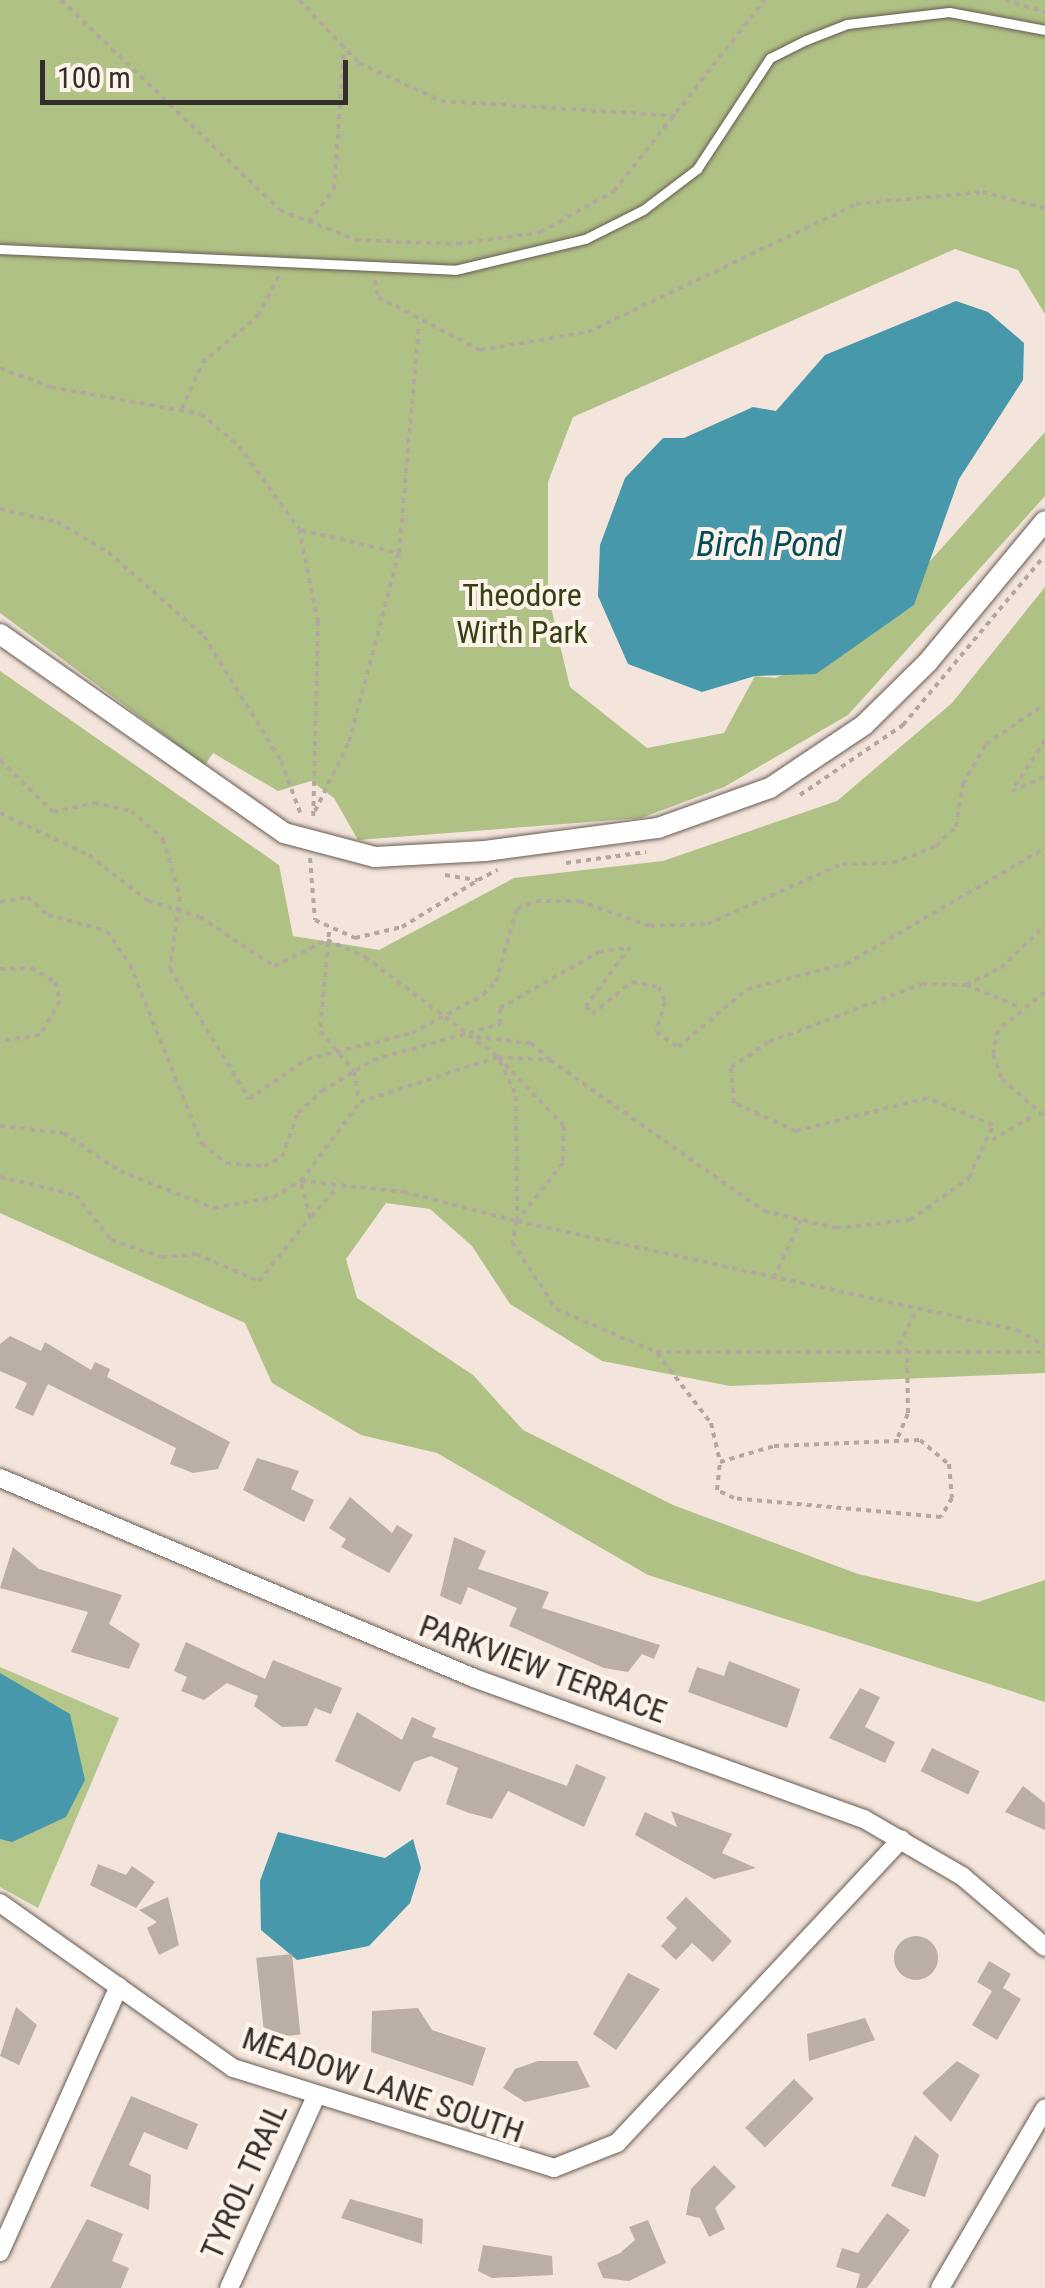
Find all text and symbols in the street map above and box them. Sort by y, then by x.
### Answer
scale bar [45,40,352,102]
text: 100 m [57,60,131,95]
water label: Birch Pond [696,524,842,566]
park label: Theodore Wirth Park [456,577,588,652]
street label: PARKVIEW TERRACE [414,1606,672,1732]
street label: MEADOW LANE SOUTH [237,2019,529,2151]
street label: TYROL TRAIL [192,2097,296,2265]

